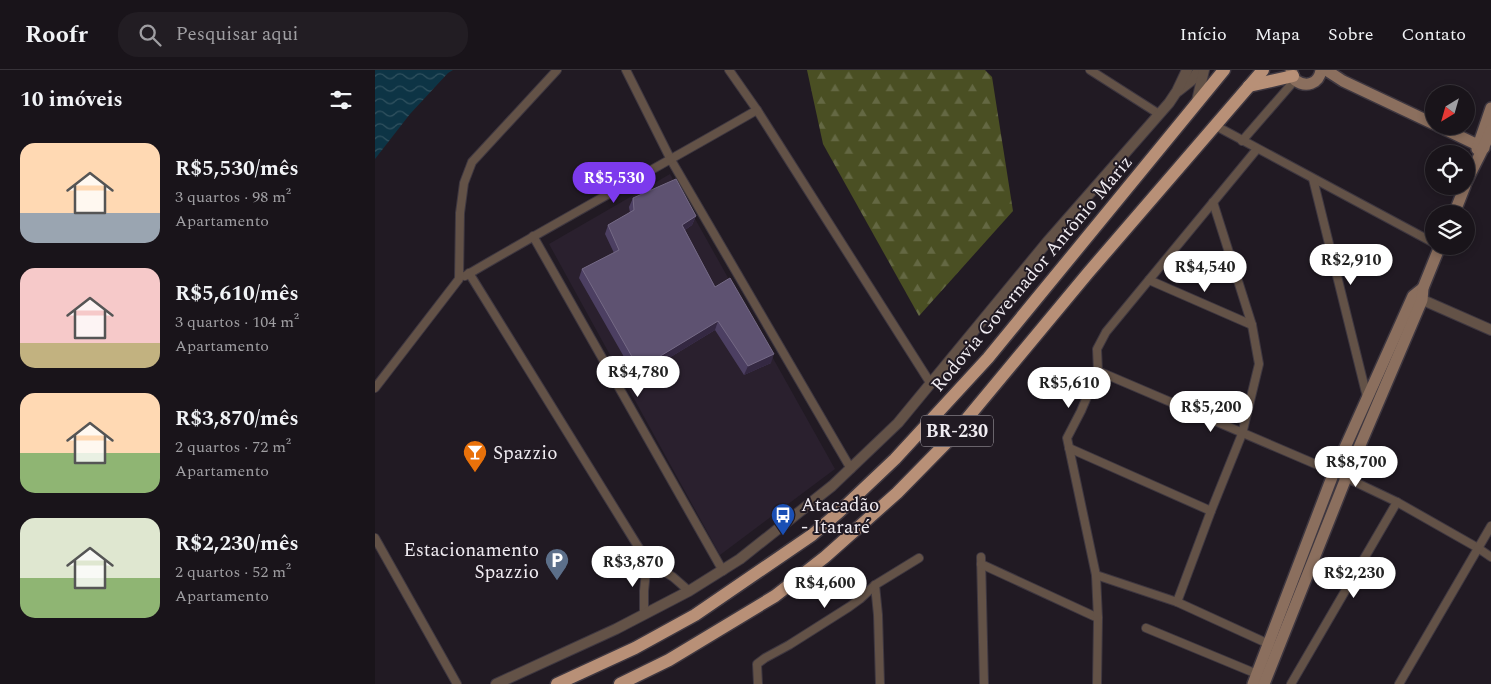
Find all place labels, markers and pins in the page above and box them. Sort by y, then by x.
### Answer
pin: R$5,530 [568,162,660,204]
pin: R$2,910 [1305,244,1397,286]
pin: R$4,540 [1159,250,1251,293]
pin: R$4,780 [592,356,684,398]
pin: R$5,610 [1023,366,1115,409]
pin: R$5,200 [1165,390,1257,433]
bar icon: Spazzio [462,439,488,473]
place label: Spazzio [493,439,558,468]
pin: R$8,700 [1310,446,1402,488]
place label: Atacadão - Itararé [801,491,879,542]
bus stop icon: Atacadão - Itararé [770,502,796,536]
place label: Estacionamento Spazzio [403,536,539,587]
pin: R$3,870 [587,546,679,588]
parking icon: Estacionamento Spazzio [544,547,570,581]
pin: R$2,230 [1308,556,1400,599]
pin: R$4,600 [779,566,871,609]

